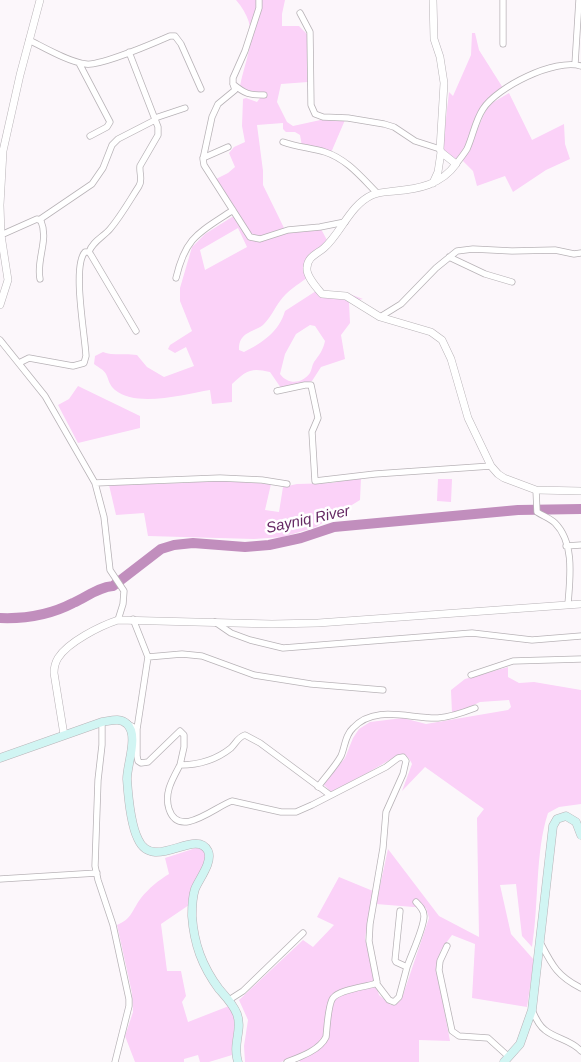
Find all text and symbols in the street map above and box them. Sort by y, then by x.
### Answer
water label: Sayniq River [265,502,351,538]

